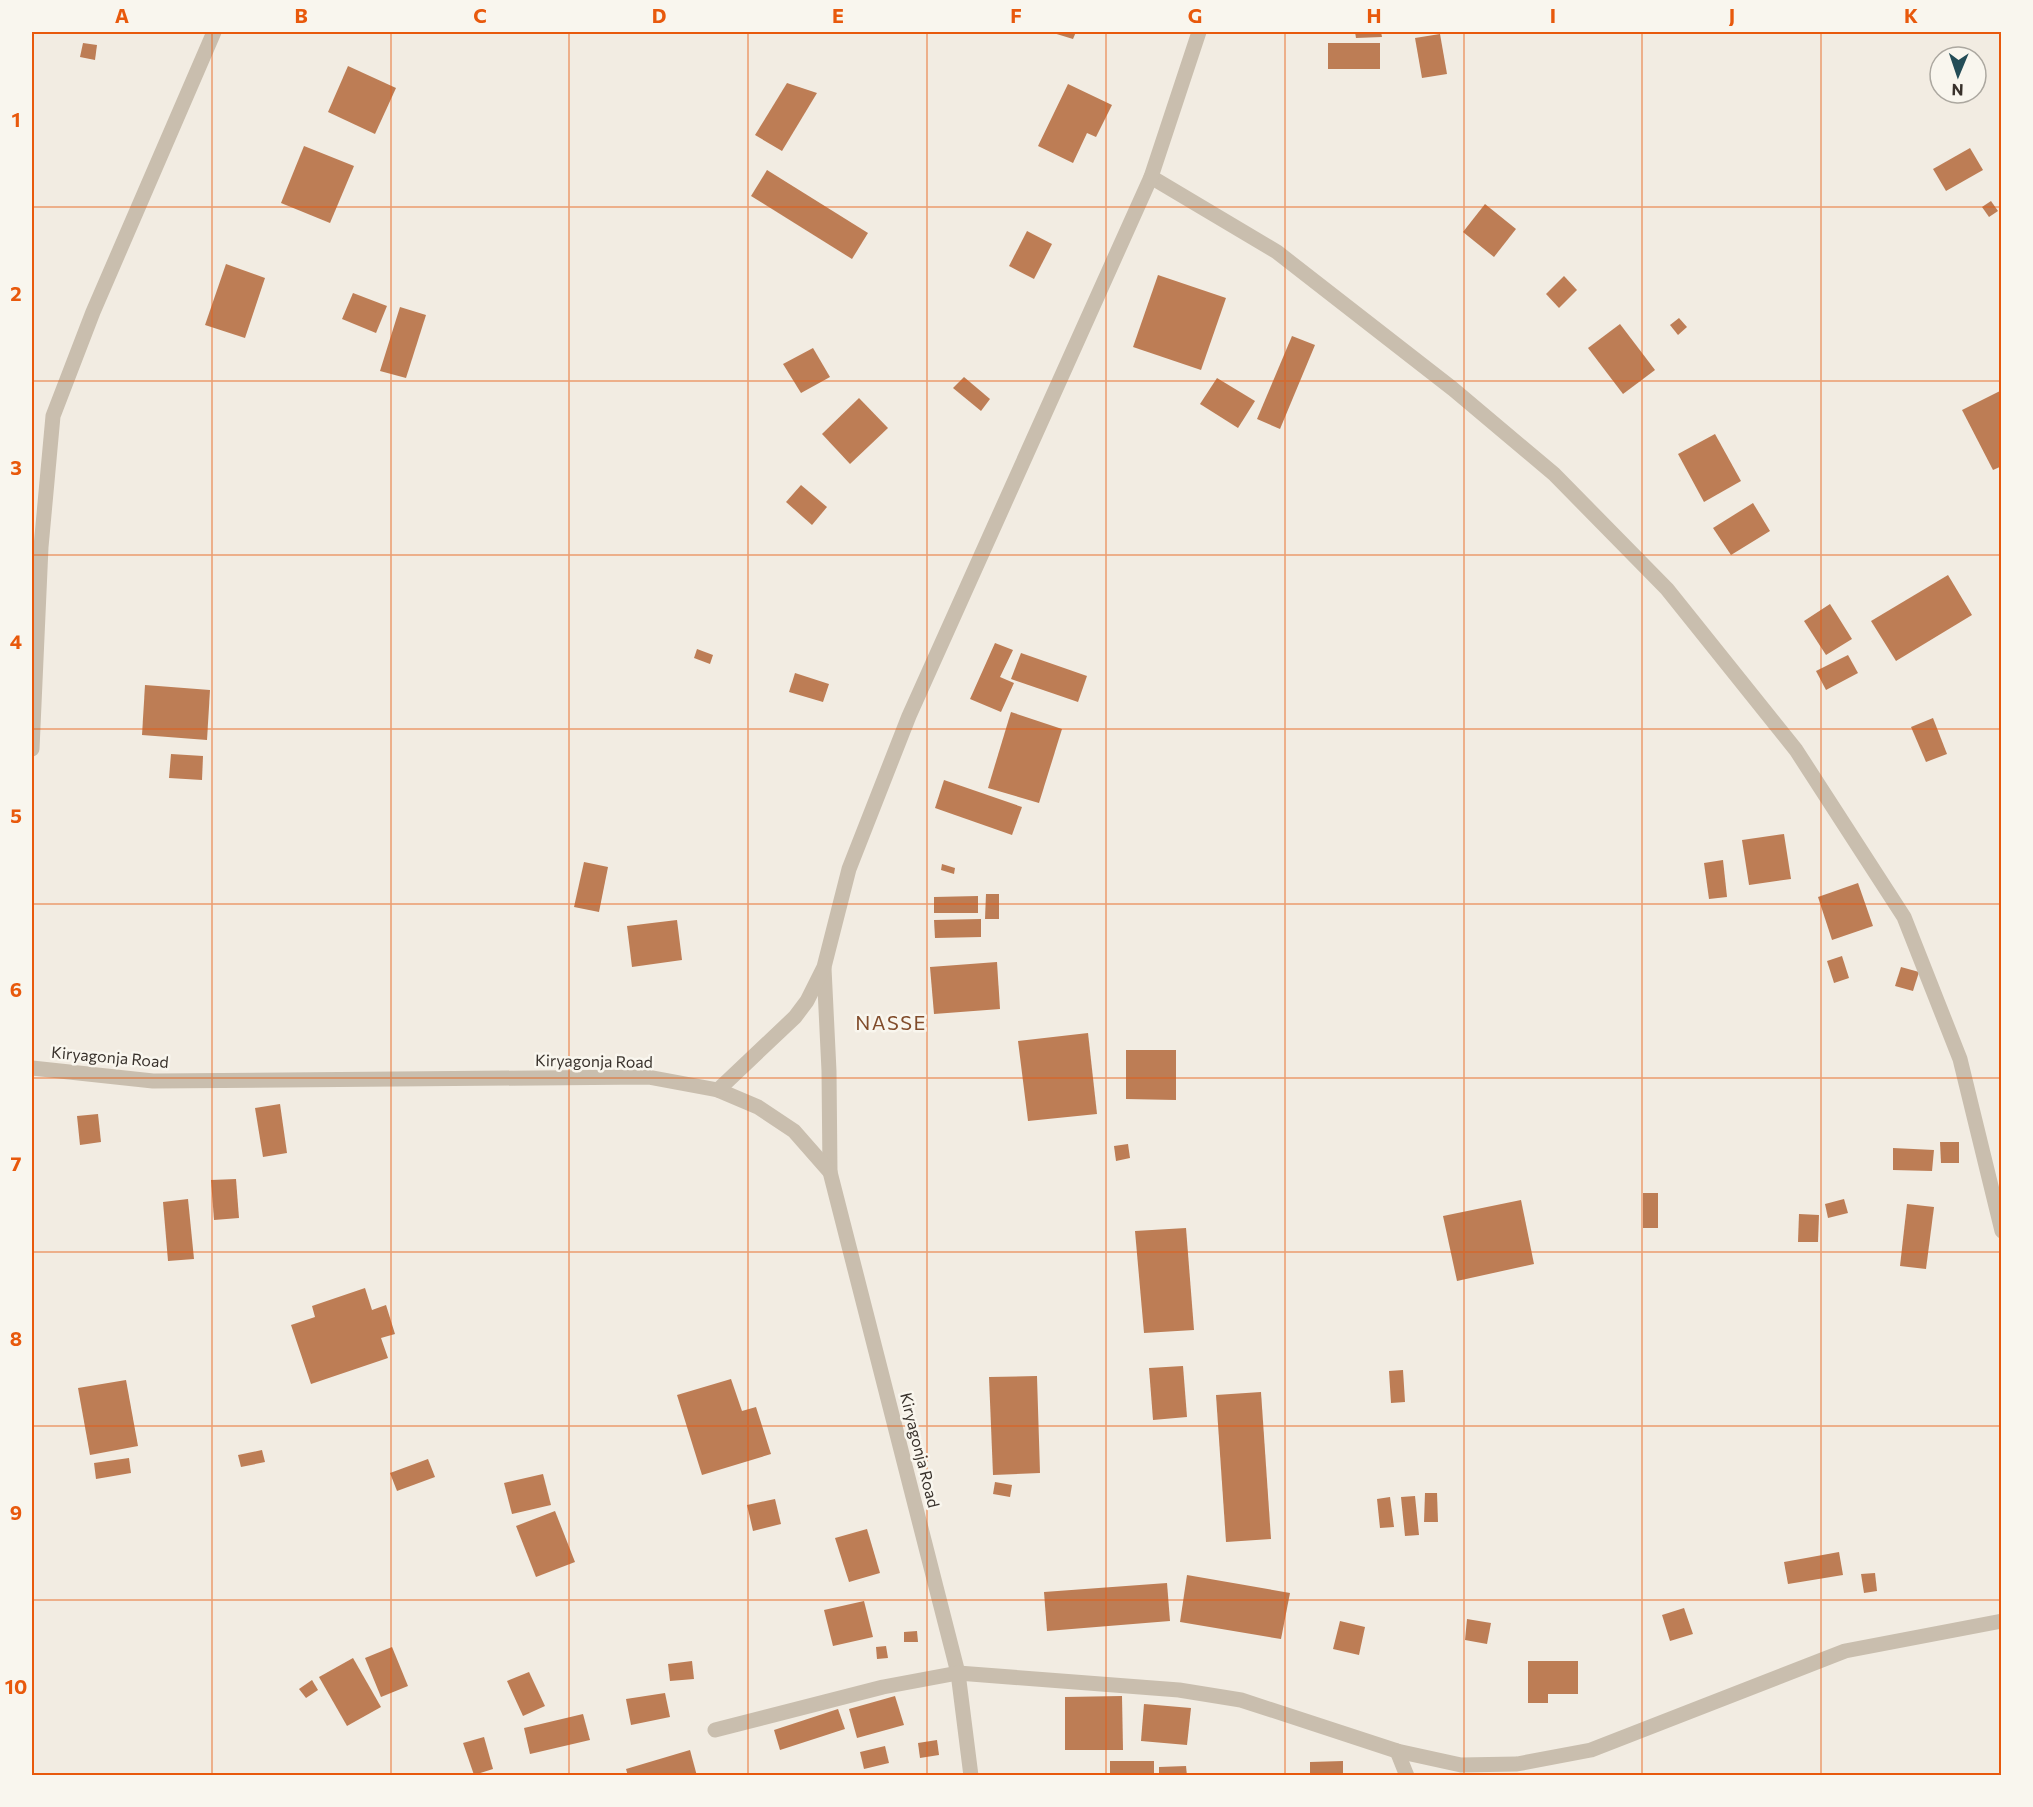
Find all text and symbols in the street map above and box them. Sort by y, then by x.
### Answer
text: A [115,3,129,27]
text: B [294,3,308,27]
text: C [473,3,487,27]
text: D [652,3,666,27]
text: E [832,3,844,27]
text: F [1010,3,1022,27]
text: G [1188,3,1202,27]
text: H [1367,3,1382,27]
text: I [1550,3,1556,27]
text: J [1729,3,1735,27]
text: K [1904,3,1918,27]
north arrow [1928,45,1988,105]
text: N [1951,81,1964,100]
text: 1 [11,107,21,131]
text: 2 [10,281,22,305]
text: 3 [10,455,22,479]
text: 4 [10,629,22,653]
text: 5 [10,803,22,827]
text: 6 [10,977,22,1001]
district label: NASSE [855,1010,927,1034]
street label: Kiryagonja Road [51,1042,170,1071]
street label: Kiryagonja Road [535,1050,653,1071]
text: 7 [11,1151,22,1175]
text: 8 [10,1326,22,1350]
street label: Kiryagonja Road [897,1390,944,1509]
text: 9 [10,1500,22,1524]
text: 10 [5,1674,27,1698]

